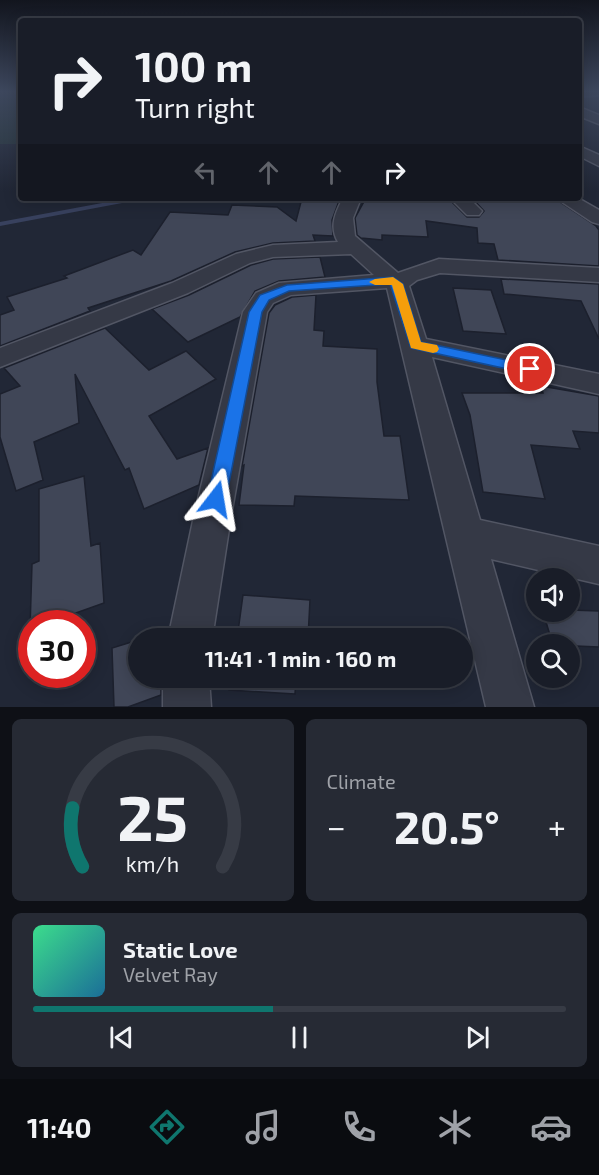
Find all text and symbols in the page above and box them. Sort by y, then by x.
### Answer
text: 100 m [135,40,252,90]
icon: right [36,42,114,120]
text: Turn right [135,91,255,123]
icon: left [189,156,222,189]
icon: ahead [252,156,285,189]
icon: ahead [315,156,348,189]
icon: right [378,156,411,189]
pin [504,343,555,394]
icon: arrive [513,352,546,385]
position arrow [184,467,248,531]
map controls [526,568,580,688]
button: sound [526,568,580,622]
speed limit sign: 30 [18,610,96,688]
button: search [526,634,580,688]
text: 11:41 · 1 min · 160 m [205,645,396,671]
text: Climate [327,769,396,793]
text: 25 [117,779,188,854]
text: 20.5° [394,799,500,853]
text: − [327,806,346,846]
text: + [548,806,566,846]
text: km/h [126,851,179,876]
text: Static Love [123,936,238,962]
text: Velvet Ray [123,962,218,986]
icon: previous [105,1021,138,1054]
icon: pause [283,1021,316,1054]
icon: next [461,1021,494,1054]
icon: directions [146,1106,188,1148]
icon: music [242,1106,284,1148]
icon: phone [338,1106,380,1148]
icon: climate [434,1106,476,1148]
icon: car [530,1106,572,1148]
text: 11:40 [27,1111,92,1143]

